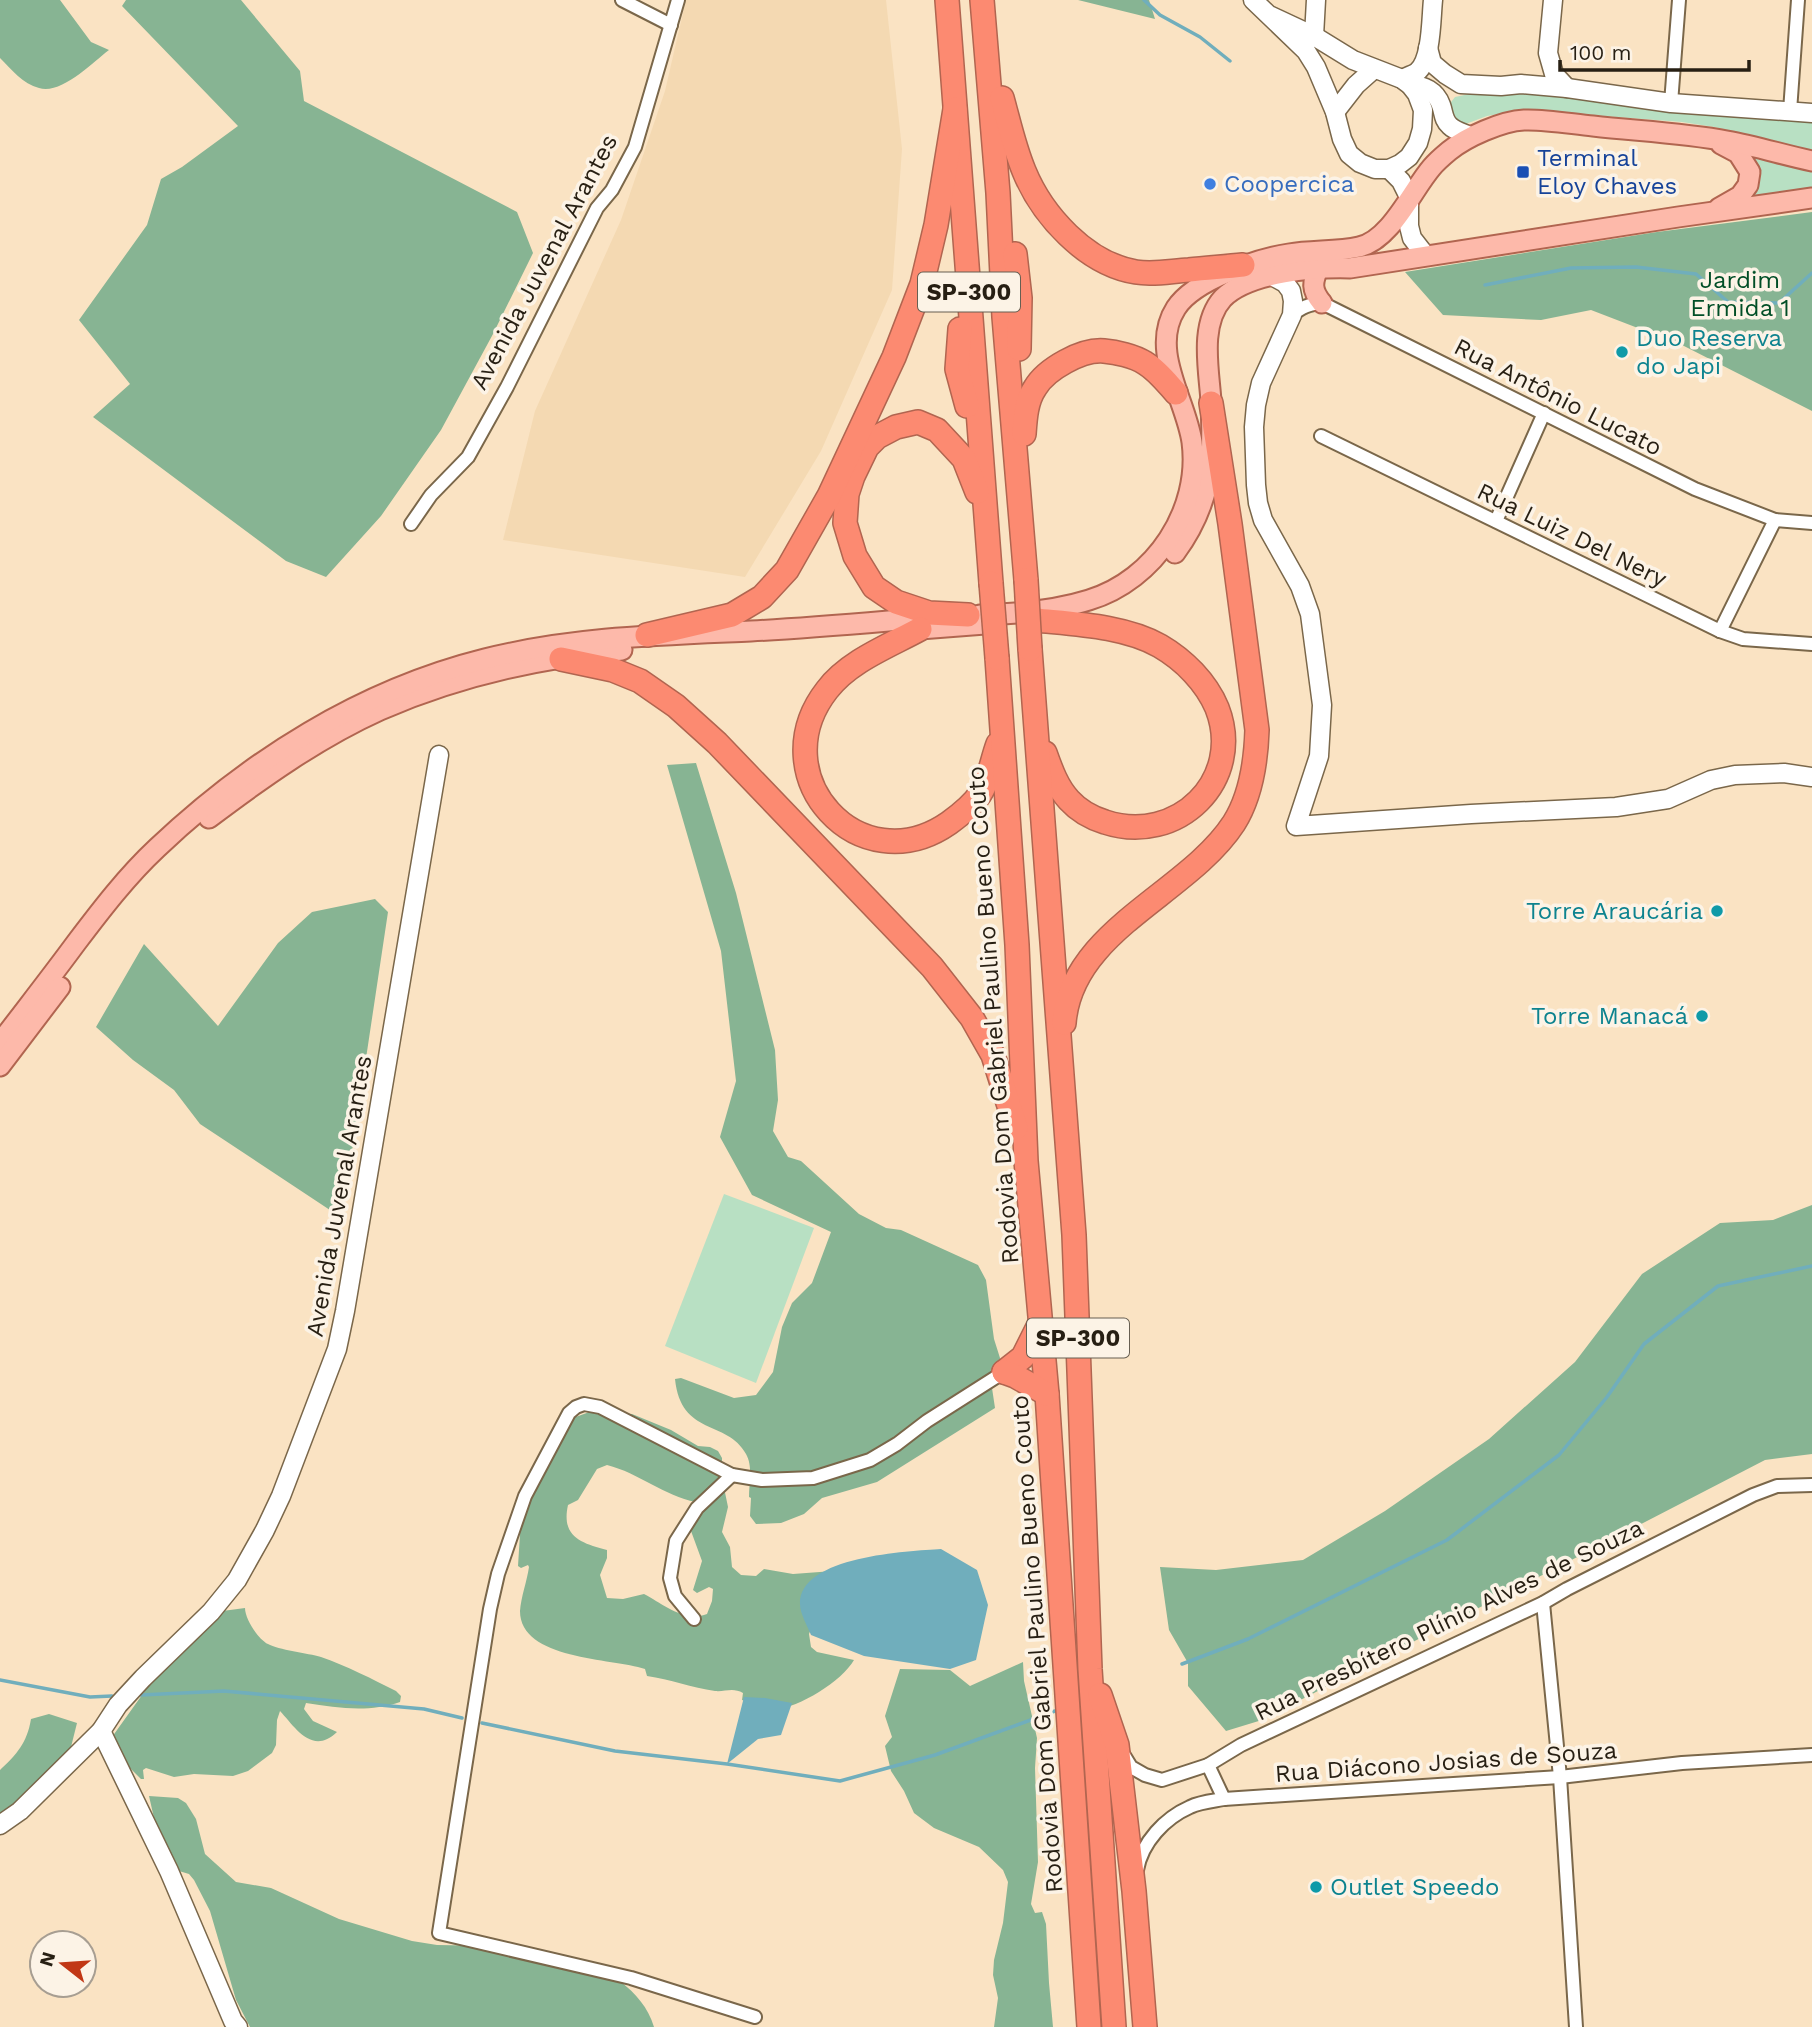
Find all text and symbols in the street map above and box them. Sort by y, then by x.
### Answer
scale bar [1560,28,1749,72]
text: 100 m [1570,40,1632,65]
street label: Avenida Juvenal Arantes [465,130,623,394]
place label: Terminal Eloy Chaves [1537,144,1677,200]
marker: Terminal Eloy Chaves [1515,164,1531,180]
place label: Coopercica [1224,170,1354,198]
marker: Coopercica [1202,176,1218,192]
park label: Jardim Ermida 1 [1690,266,1790,322]
road number: SP-300 [918,272,1020,312]
place label: Duo Reserva do Japi [1636,324,1782,380]
street label: Rua Antônio Lucato [1449,332,1667,462]
marker: Duo Reserva do Japi [1614,344,1630,360]
street label: Rua Luiz Del Nery [1473,477,1672,593]
street label: Rodovia Dom Gabriel Paulino Bueno Couto [962,765,1024,1265]
place label: Torre Araucária [1526,897,1703,925]
marker: Torre Araucária [1709,903,1725,919]
place label: Torre Manacá [1531,1002,1688,1030]
marker: Torre Manacá [1694,1008,1710,1024]
street label: Avenida Juvenal Arantes [300,1053,378,1339]
road number: SP-300 [1027,1318,1129,1358]
street label: Rodovia Dom Gabriel Paulino Bueno Couto [1006,1394,1068,1894]
street label: Rua Presbítero Plínio Alves de Souza [1250,1513,1648,1727]
street label: Rua Diácono Josias de Souza [1274,1736,1618,1788]
place label: Outlet Speedo [1330,1873,1499,1901]
marker: Outlet Speedo [1308,1879,1324,1895]
north arrow [28,1929,98,1999]
text: N [34,1949,60,1969]

